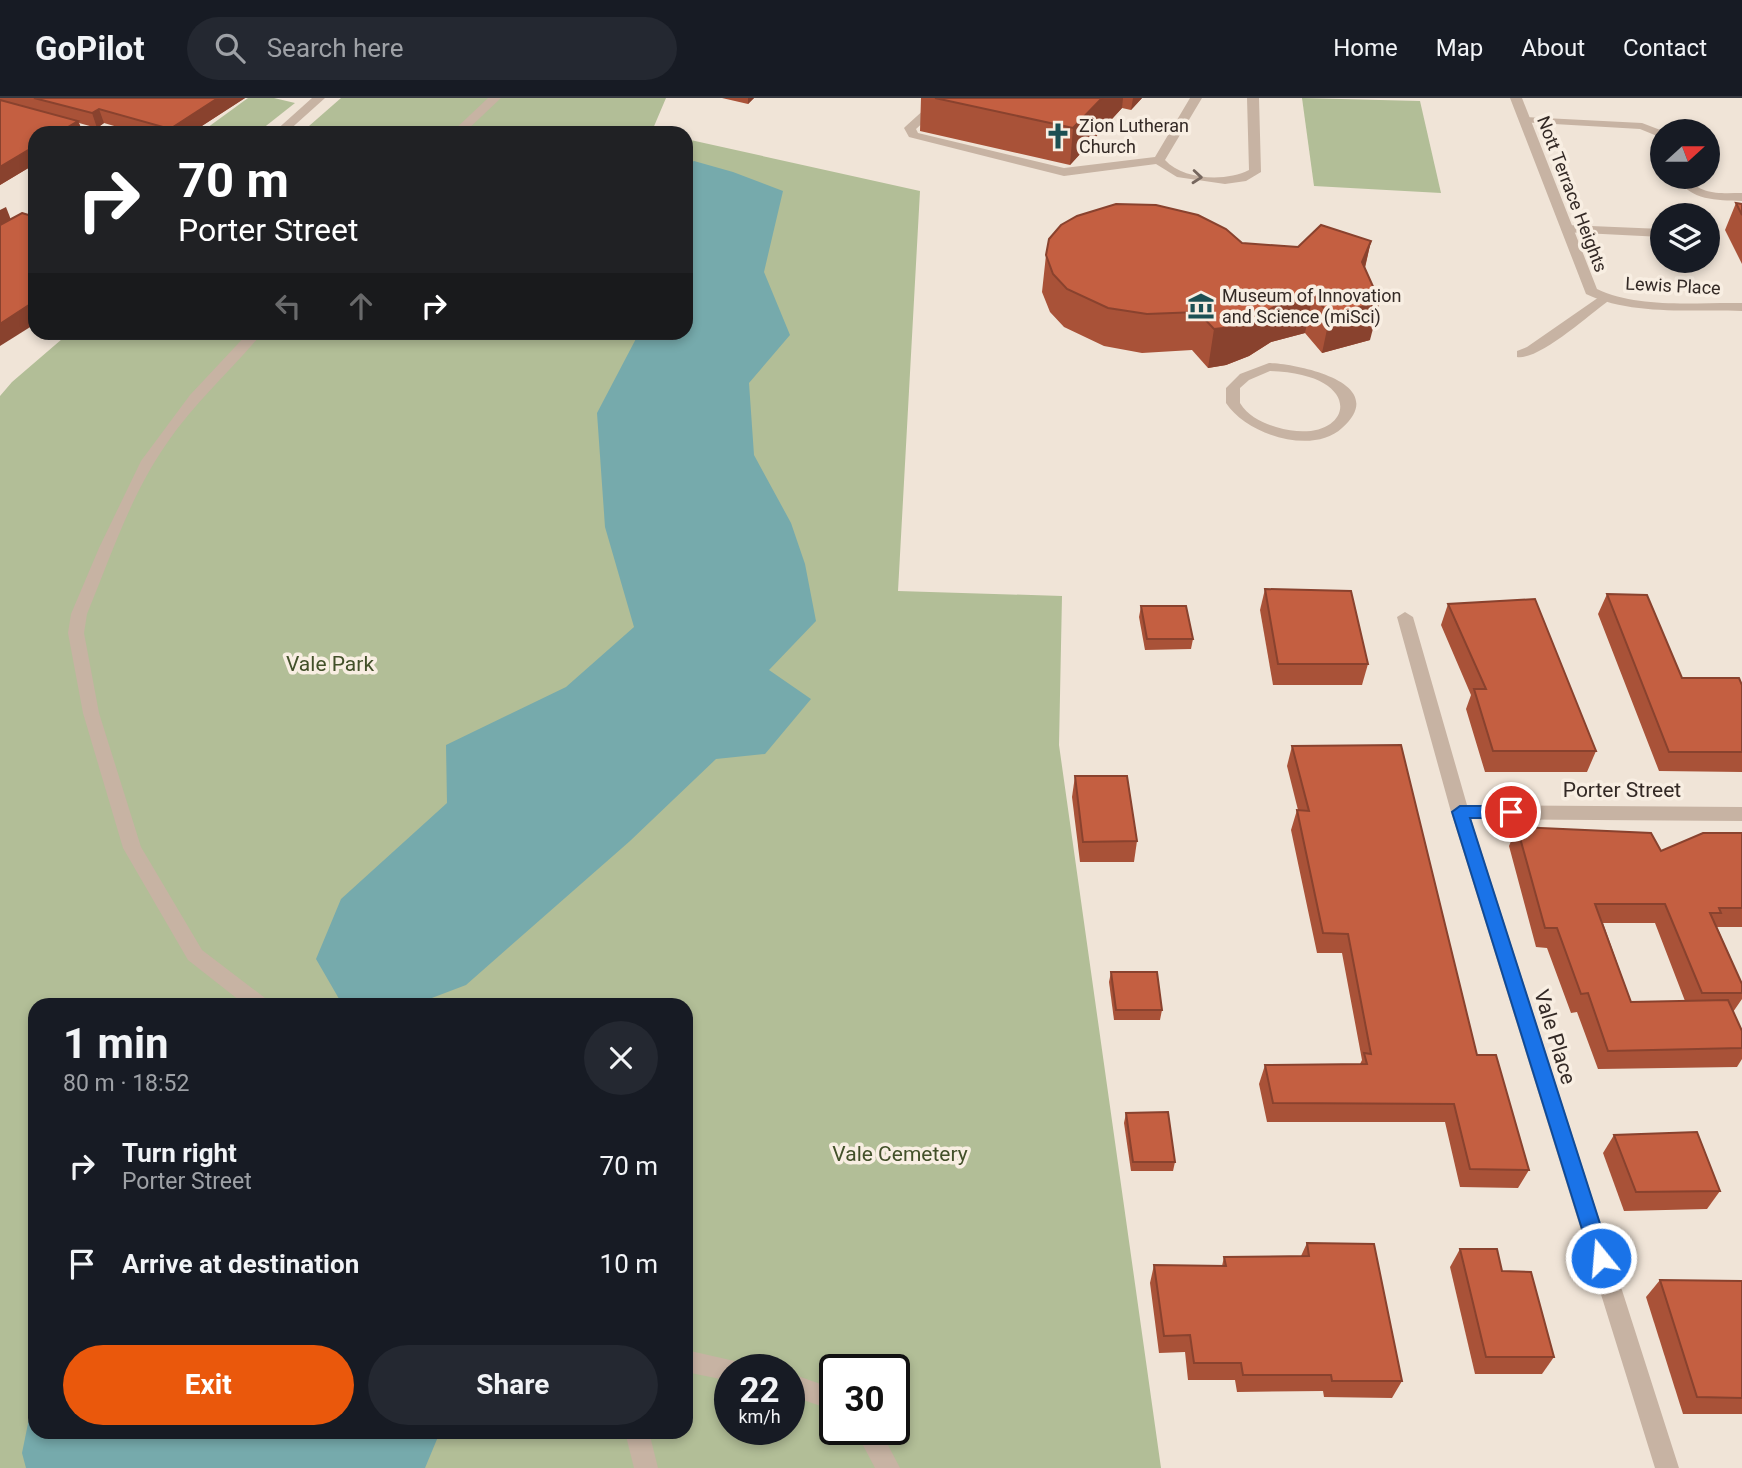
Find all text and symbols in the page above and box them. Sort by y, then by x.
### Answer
search box [187,17,677,80]
text: GoPilot [35,29,145,68]
icon: search [211,29,249,67]
text: Search here [267,33,403,63]
text: Home [1333,34,1398,62]
text: Map [1436,34,1483,62]
text: About [1521,34,1585,62]
text: Contact [1623,34,1707,62]
street label: Nott Terrace Heights [1533,113,1612,275]
place label: Zion Lutheran Church [1079,115,1189,157]
north arrow [1650,119,1720,189]
map controls [1650,119,1720,273]
church icon: Zion Lutheran Church [1043,121,1073,151]
text: 70 m [178,152,289,209]
icon: right [63,154,154,245]
one-way arrow [1192,169,1203,184]
button: layers [1650,203,1720,273]
text: Porter Street [178,211,359,249]
street label: Lewis Place [1625,273,1721,298]
place label: Museum of Innovation and Science (miSci) [1222,285,1401,328]
icon: left [269,287,307,325]
icon: ahead [342,287,380,325]
icon: right [415,287,453,325]
museum icon: Museum of Innovation and Science (miSci) [1186,291,1216,321]
park label: Vale Park [286,652,374,676]
street label: Porter Street [1563,778,1681,802]
pin [1481,782,1541,842]
icon: arrive [1492,793,1530,831]
street label: Vale Place [1529,987,1581,1087]
text: 1 min [63,1019,169,1068]
button: close [584,1021,658,1095]
text: 80 m · 18:52 [63,1070,189,1097]
text: Turn right [122,1138,237,1168]
park label: Vale Cemetery [832,1142,968,1166]
icon: right [63,1147,101,1185]
text: 70 m [600,1151,658,1181]
text: Porter Street [122,1168,252,1195]
position arrow [1564,1221,1638,1295]
icon: arrive [63,1245,101,1283]
text: Arrive at destination [122,1249,359,1279]
text: 10 m [600,1249,658,1279]
button: Exit [63,1345,354,1425]
button: Share [368,1345,658,1425]
speed limit sign: 30 [819,1354,910,1445]
text: 22 [739,1370,780,1411]
text: km/h [738,1406,781,1427]

